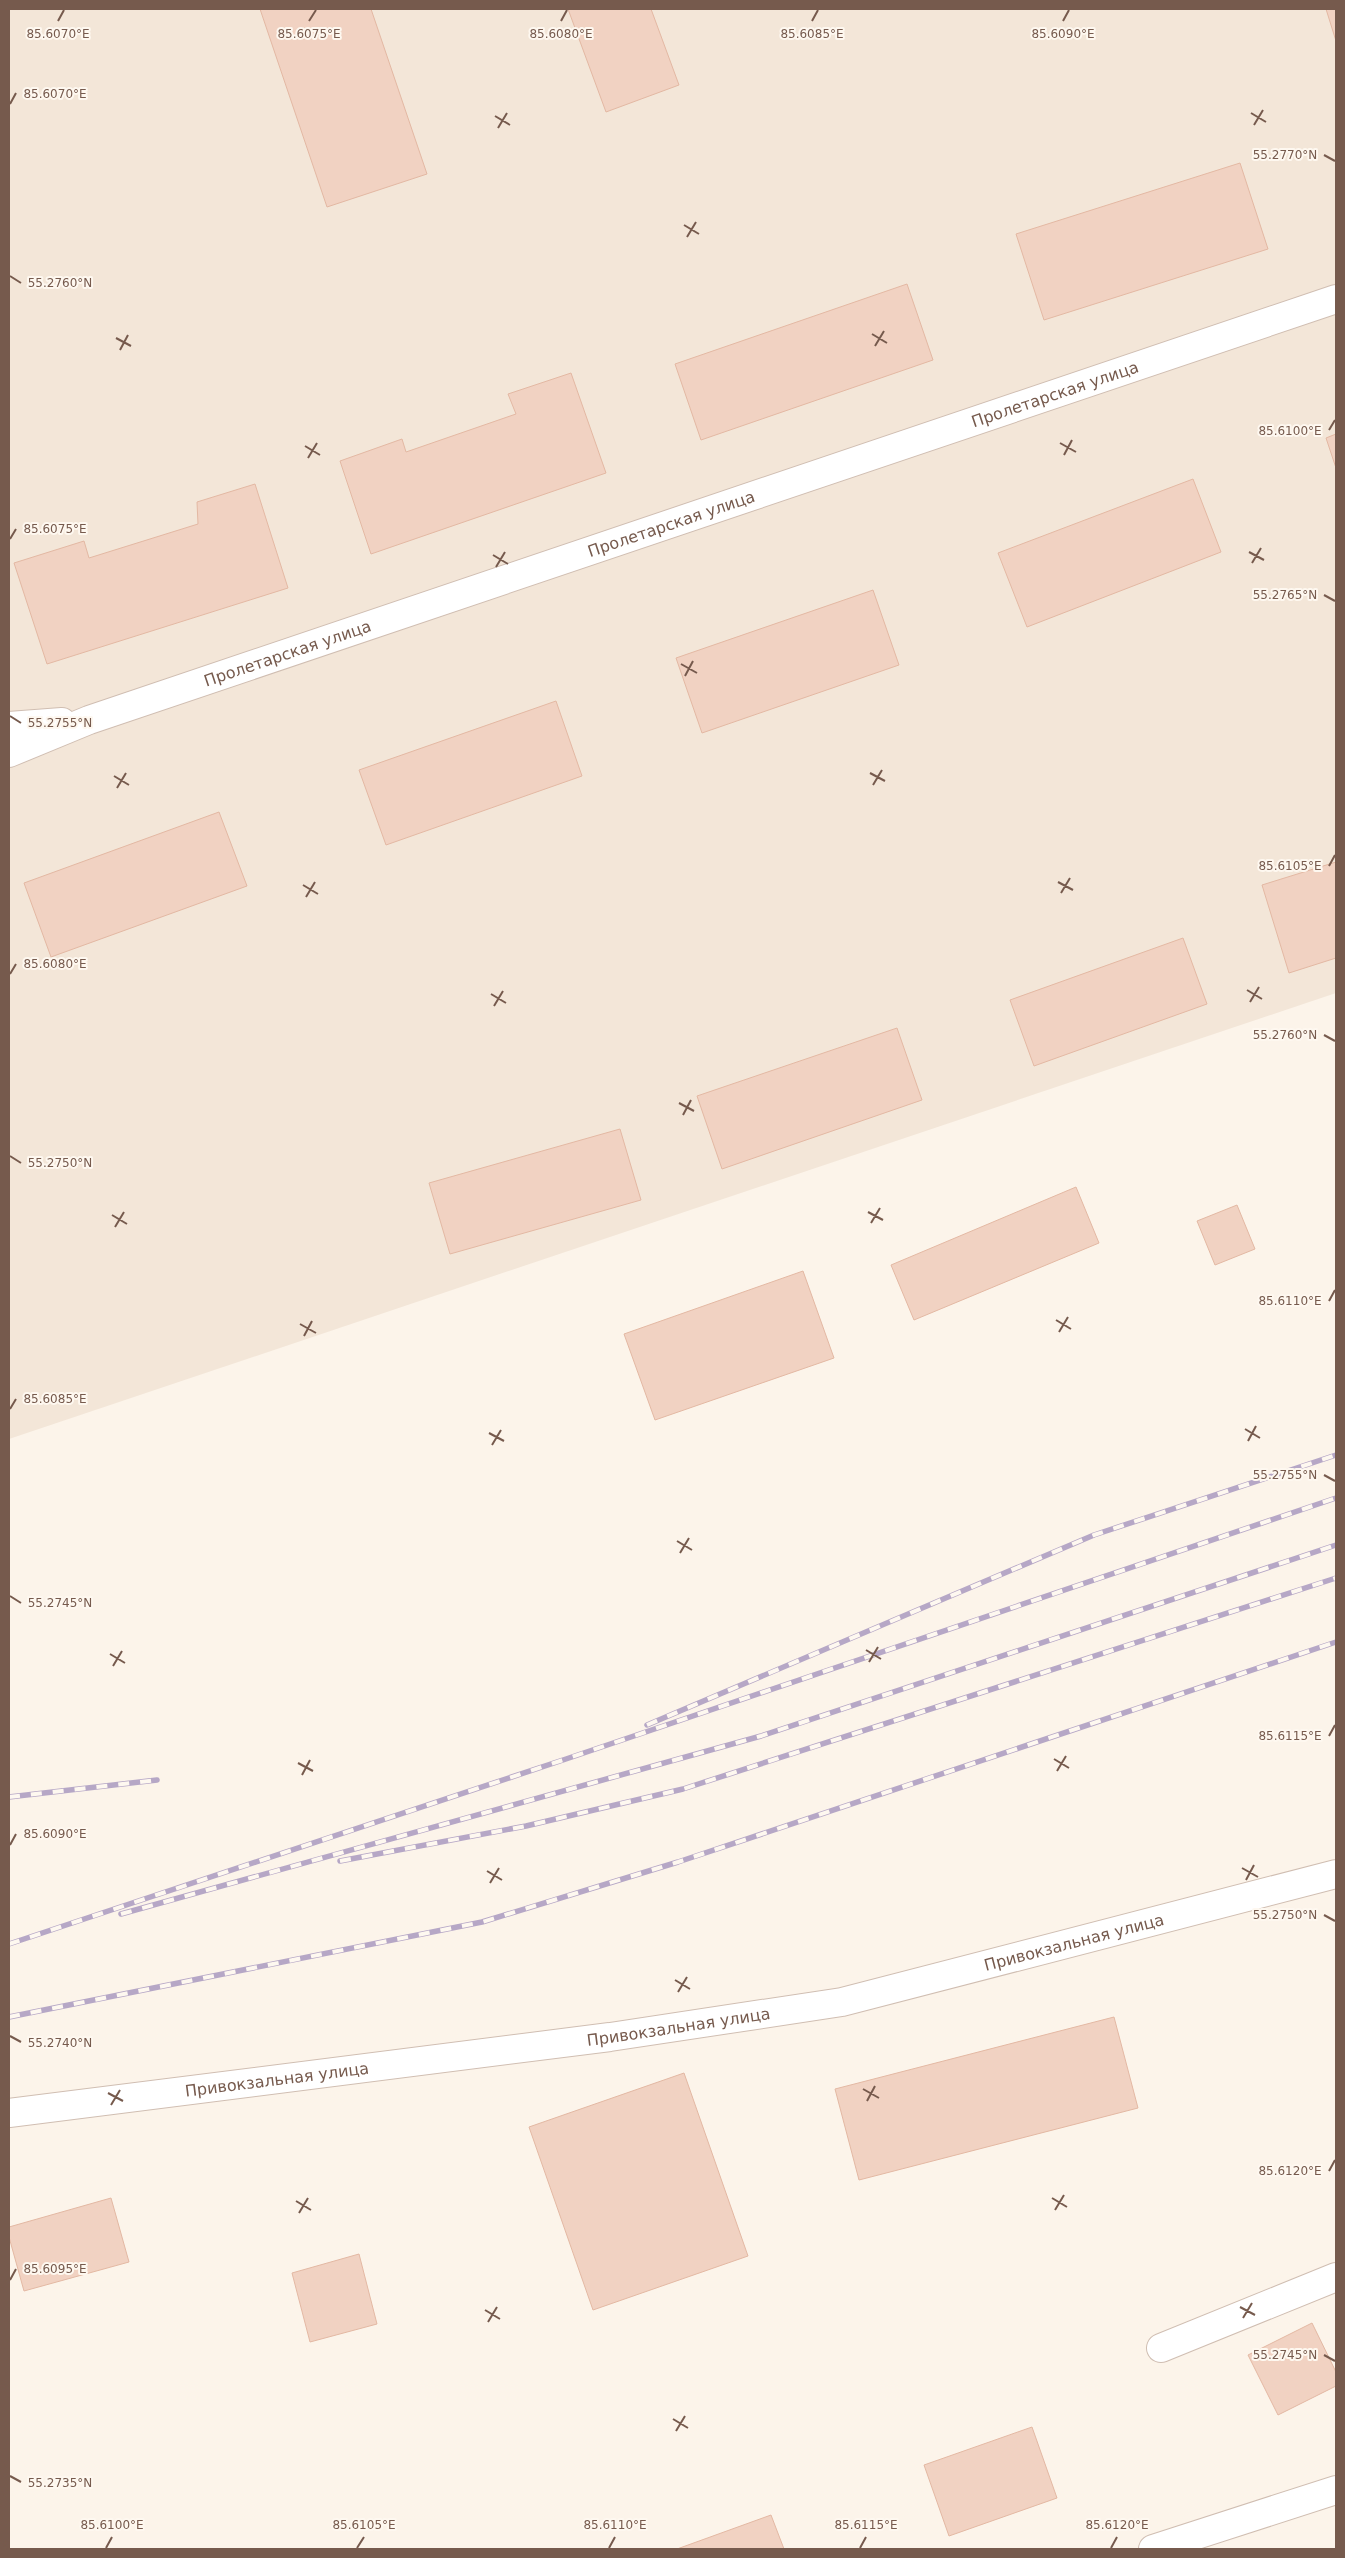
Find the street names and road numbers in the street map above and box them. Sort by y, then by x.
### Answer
street label: Пролетарская улица [969,357,1141,431]
street label: Пролетарская улица [585,487,757,561]
street label: Пролетарская улица [202,616,374,690]
street label: Привокзальная улица [982,1910,1166,1975]
street label: Привокзальная улица [586,2004,772,2050]
street label: Привокзальная улица [184,2059,370,2101]

